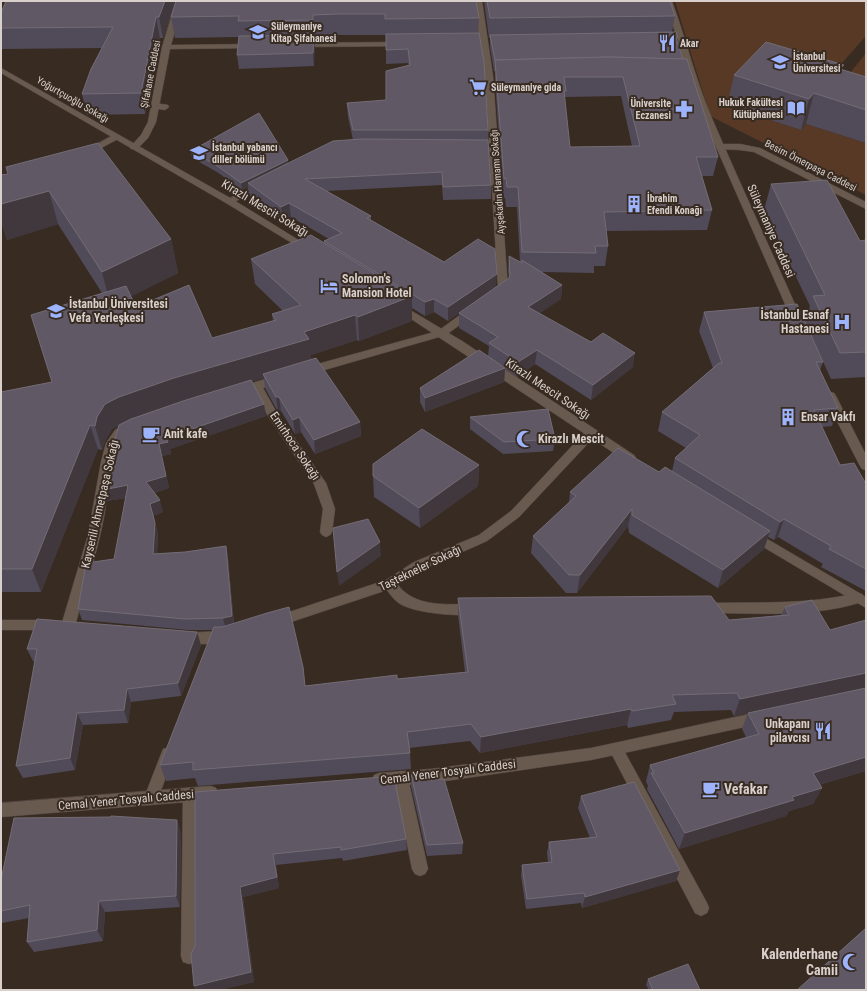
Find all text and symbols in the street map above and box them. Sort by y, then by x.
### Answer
place label: Süleymaniye Kitap Şifahanesi [271,21,336,44]
school or university icon: Süleymaniye Kitap Şifahanesi [248,22,268,42]
restaurant icon: Akar [657,33,677,53]
place label: Akar [680,38,699,49]
street label: Şifahane Caddesi [139,39,162,109]
place label: İstanbul Üniversitesi [793,49,841,74]
school or university icon: İstanbul Üniversitesi [770,52,790,72]
street label: Yoğurtçuoğlu Sokağı [35,74,111,125]
supermarket icon: Süleymaniye gida [468,77,488,97]
place label: Süleymaniye gida [491,82,562,93]
place label: Üniversite Eczanesi [630,96,671,121]
place label: Hukuk Fakültesi Kütüphanesi [719,97,783,120]
library icon: Hukuk Fakültesi Kütüphanesi [786,98,806,118]
pharmacy icon: Üniversite Eczanesi [674,99,694,119]
street label: Ayşekadın Hamamı Sokağı [488,129,507,235]
street label: Besim Ömerpaşa Caddesi [763,137,859,193]
place label: İstanbul yabancı diller bölümü [212,140,278,165]
school or university icon: İstanbul yabancı diller bölümü [189,143,209,163]
street label: Kirazlı Mescit Sokağı [219,177,311,239]
street label: Süleymaniye Caddesi [744,182,798,280]
place label: İbrahim Efendi Konağı [647,191,702,216]
building icon: İbrahim Efendi Konağı [624,194,644,214]
place label: Solomon's Mansion Hotel [342,272,412,300]
hotel icon: Solomon's Mansion Hotel [319,276,339,296]
place label: İstanbul Üniversitesi Vefa Yerleşkesi [69,296,168,325]
school or university icon: İstanbul Üniversitesi Vefa Yerleşkesi [46,301,66,321]
place label: İstanbul Esnaf Hastanesi [761,307,829,336]
hospital icon: İstanbul Esnaf Hastanesi [832,312,852,332]
street label: Kirazlı Mescit Sokağı [503,356,593,422]
building icon: Ensar Vakfı [778,407,798,427]
street label: Emirhoca Sokağı [267,409,323,483]
place label: Ensar Vakfı [801,410,856,424]
cafe icon: Anit kafe [141,424,161,444]
place label: Anit kafe [164,427,207,441]
mosque icon: Kirazlı Mescit [515,429,535,449]
place label: Kirazlı Mescit [538,432,604,446]
street label: Kayserili Ahmetpaşa Sokağı [78,438,122,570]
street label: Taştekneler Sokağı [377,542,463,594]
place label: Unkapanı pilavcısı [765,717,810,745]
restaurant icon: Unkapanı pilavcısı [813,721,833,741]
street label: Cemal Yener Tosyalı Caddesi [379,757,517,787]
cafe icon: Vefakar [701,779,721,799]
place label: Vefakar [724,781,768,797]
street label: Cemal Yener Tosyalı Caddesi [57,787,195,813]
place label: Kalenderhane Camii [761,946,838,978]
mosque icon: Kalenderhane Camii [841,952,861,972]

